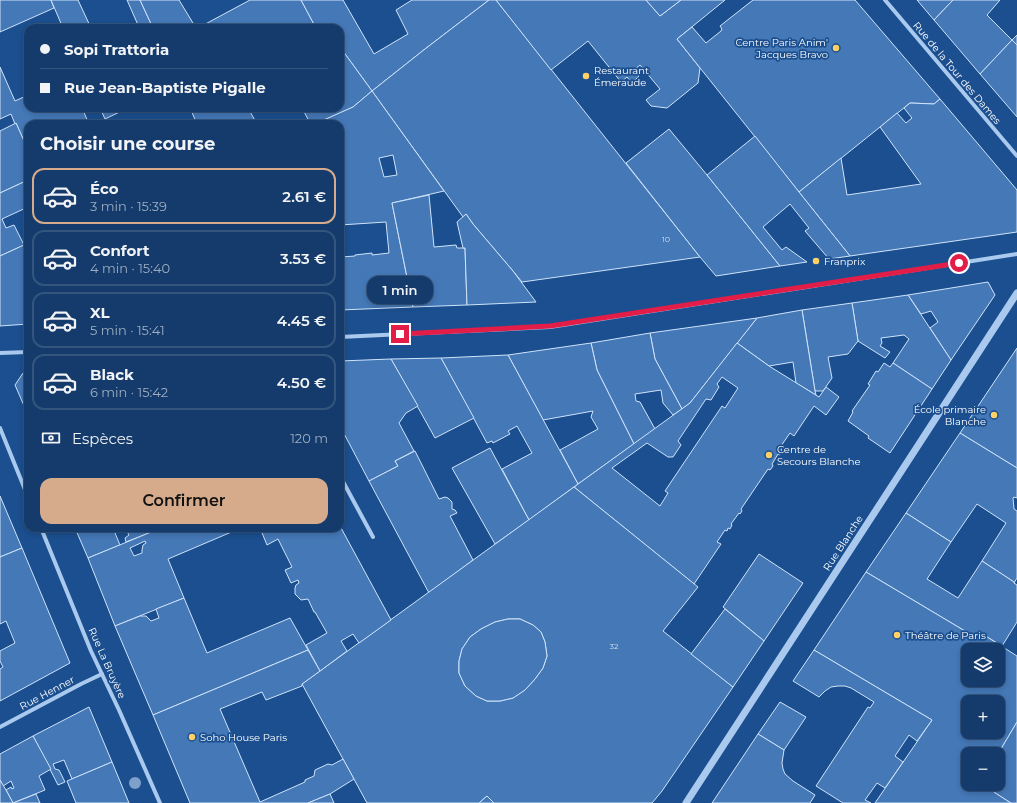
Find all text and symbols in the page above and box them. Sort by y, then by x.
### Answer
street label: Rue de la Tour des Dames [910,19,1004,127]
place label: Centre Paris Anim' Jacques Bravo [735,36,828,61]
text: Sopi Trattoria [64,40,169,59]
marker: Centre Paris Anim' Jacques Bravo [831,43,841,53]
place label: Restaurant Émeraude [594,64,649,89]
marker: Restaurant Émeraude [581,71,591,81]
text: Rue Jean-Baptiste Pigalle [64,78,266,97]
text: Choisir une course [40,133,215,155]
icon: car [42,178,78,214]
text: Éco [90,179,119,198]
text: 2.61 € [282,187,326,206]
text: 3 min · 15:39 [90,198,167,214]
house number: 10 [662,234,670,244]
icon: car [42,240,78,276]
text: Confort [90,241,150,260]
text: 3.53 € [280,249,326,268]
route start [950,254,968,272]
place label: Franprix [824,255,866,268]
marker: Franprix [811,256,821,266]
text: 4 min · 15:40 [90,260,170,276]
callout: 1 min [367,276,433,304]
text: 1 min [383,282,417,298]
icon: car [42,302,78,338]
text: XL [90,303,109,322]
text: 4.45 € [277,311,326,330]
text: 5 min · 15:41 [90,322,165,338]
route end [391,325,409,343]
icon: car [42,364,78,400]
text: Black [90,365,134,384]
text: 4.50 € [277,373,326,392]
text: 6 min · 15:42 [90,384,168,400]
place label: École primaire Blanche [914,403,986,428]
marker: École primaire Blanche [989,410,999,420]
icon: cash [40,427,62,449]
text: Espèces [72,429,133,448]
text: 120 m [290,430,328,446]
place label: Centre de Secours Blanche [777,443,860,468]
marker: Centre de Secours Blanche [764,450,774,460]
button: Confirmer [40,478,328,524]
street label: Rue Blanche [820,513,866,573]
street label: Rue La Bruyère [86,625,128,701]
place label: Théâtre de Paris [905,629,986,642]
marker: Théâtre de Paris [892,630,902,640]
house number: 32 [609,641,619,651]
map controls [961,643,1005,791]
button: layers [961,643,1005,687]
street label: Rue Henner [17,673,77,713]
button: + [961,695,1005,739]
place label: Soho House Paris [200,731,287,744]
marker: Soho House Paris [187,732,197,742]
button: − [961,747,1005,791]

